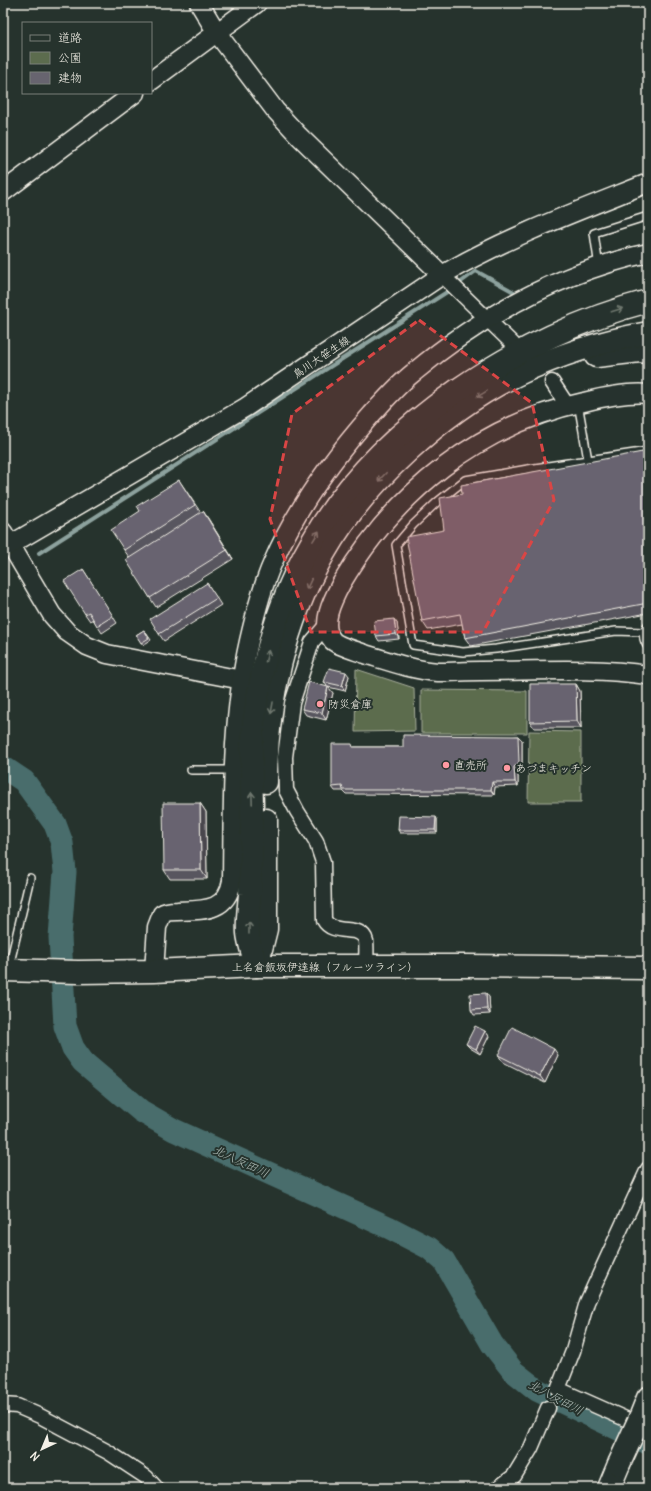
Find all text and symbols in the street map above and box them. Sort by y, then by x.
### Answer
legend [22,22,152,94]
text: 道路 [58,30,82,45]
text: 公園 [58,50,82,65]
text: 建物 [58,70,82,85]
one-way arrow [611,306,624,313]
street label: 鳥川大笹生線 [290,333,352,381]
one-way arrow [476,391,488,399]
one-way arrow [377,472,387,482]
one-way arrow [312,530,320,542]
one-way arrow [305,577,312,589]
one-way arrow [263,649,271,662]
place label: 防災倉庫 [328,697,372,711]
marker: 防災倉庫 [315,699,325,709]
one-way arrow [268,701,276,714]
place label: 直売所 [454,758,487,772]
marker: 直売所 [441,760,451,770]
place label: あづまキッチン [515,761,592,775]
marker: あづまキッチン [502,763,512,773]
one-way arrow [248,792,256,805]
one-way arrow [245,922,253,935]
street label: 上名倉飯坂伊達線（フルーツライン） [232,960,418,974]
water label: 北八反田川 [211,1142,271,1180]
water label: 北八反田川 [526,1376,586,1418]
north arrow [22,1429,62,1469]
text: N [27,1449,43,1464]

